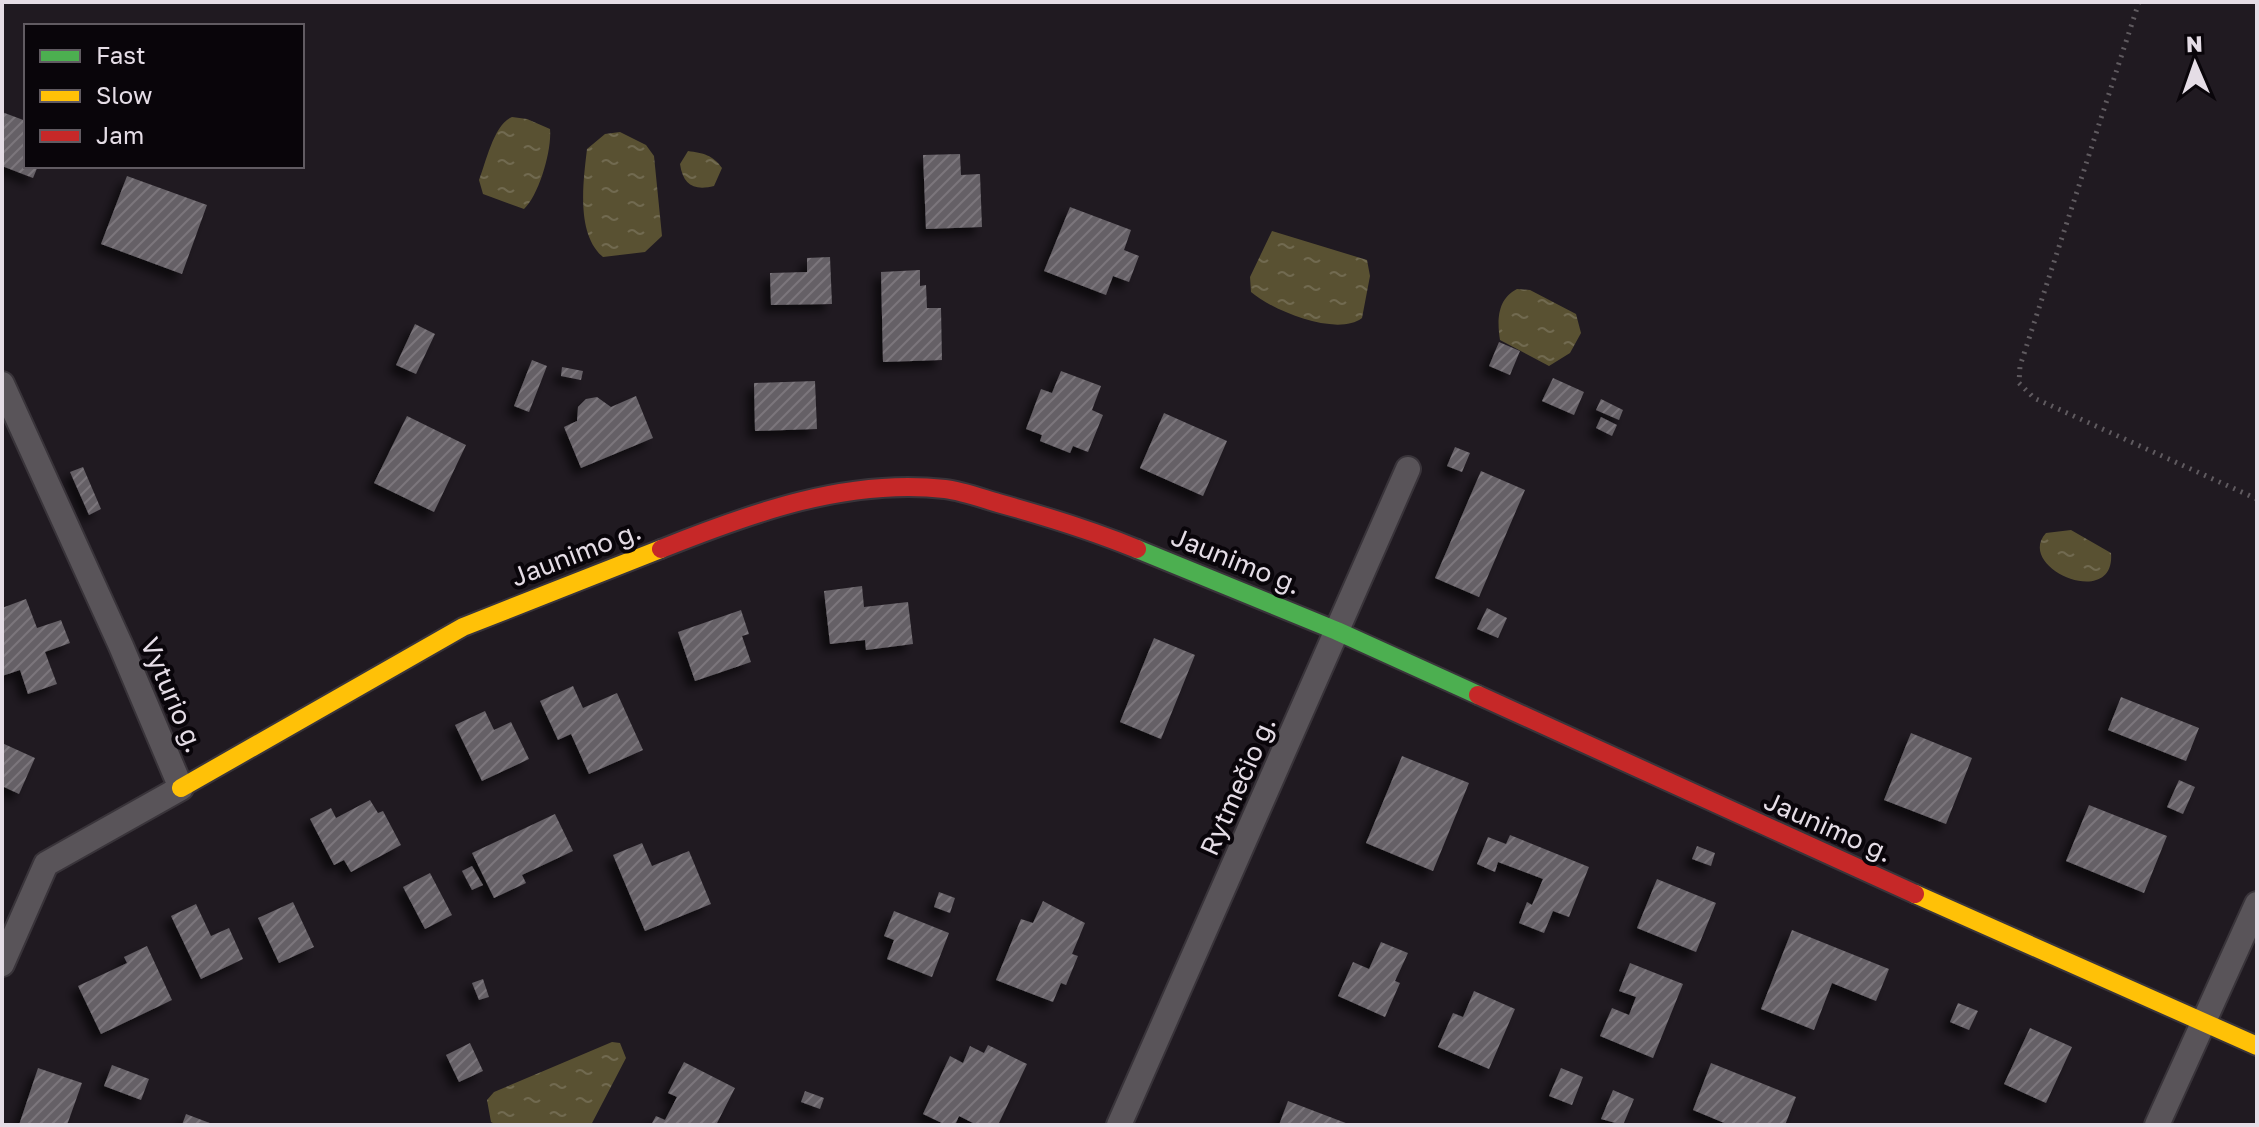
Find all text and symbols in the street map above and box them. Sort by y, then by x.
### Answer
legend [24,24,304,168]
north arrow [2155,24,2235,104]
text: N [2185,30,2203,57]
text: Fast [96,40,146,69]
text: Slow [96,80,152,109]
text: Jam [96,120,144,149]
street label: Jaunimo g. [506,515,645,593]
street label: Jaunimo g. [1167,521,1305,601]
street label: Vyturio g. [134,633,211,757]
street label: Rytmečio g. [1193,712,1282,860]
street label: Jaunimo g. [1759,785,1897,869]

